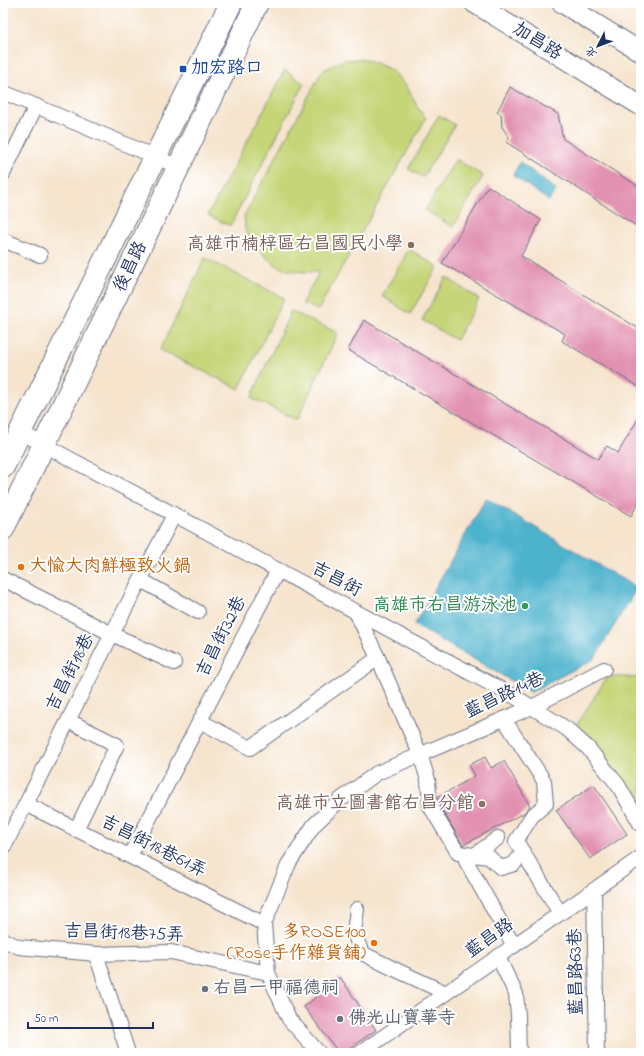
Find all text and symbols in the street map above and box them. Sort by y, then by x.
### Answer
street label: 加昌路 [507,17,567,67]
north arrow [578,26,618,66]
text: 北 [582,43,601,61]
place label: 加宏路口 [191,56,263,82]
marker: 加宏路口 [178,64,188,74]
place label: 高雄市楠梓區右昌國民小學 [187,232,403,258]
street label: 後昌路 [107,237,155,297]
marker: 高雄市楠梓區右昌國民小學 [406,240,416,250]
place label: 大愉大肉鮮極致火鍋 [29,554,191,580]
street label: 吉昌街 [306,556,366,604]
marker: 大愉大肉鮮極致火鍋 [16,562,26,572]
street label: 吉昌街32巷 [190,592,254,682]
place label: 高雄市右昌游泳池 [373,593,517,619]
marker: 高雄市右昌游泳池 [520,601,530,611]
street label: 吉昌街18巷 [40,629,102,717]
street label: 藍昌路14巷 [461,666,549,726]
place label: 高雄市立圖書館右昌分館 [276,791,474,817]
marker: 高雄市立圖書館右昌分館 [477,799,487,809]
street label: 吉昌街18巷61弄 [95,809,211,885]
street label: 藍昌路 [460,913,520,965]
street label: 吉昌街18巷75弄 [63,919,185,949]
place label: 多ROSE100 (Rose手作雜貨舖) [227,920,366,967]
street label: 藍昌路63巷 [563,928,591,1016]
marker: 多ROSE100 (Rose手作雜貨舖) [369,938,379,948]
place label: 右昌一甲福德祠 [213,976,339,1002]
marker: 右昌一甲福德祠 [200,984,210,994]
scale bar [28,1004,153,1030]
place label: 佛光山寶華寺 [348,1006,456,1032]
text: 50 m [34,1010,58,1028]
marker: 佛光山寶華寺 [335,1014,345,1024]

